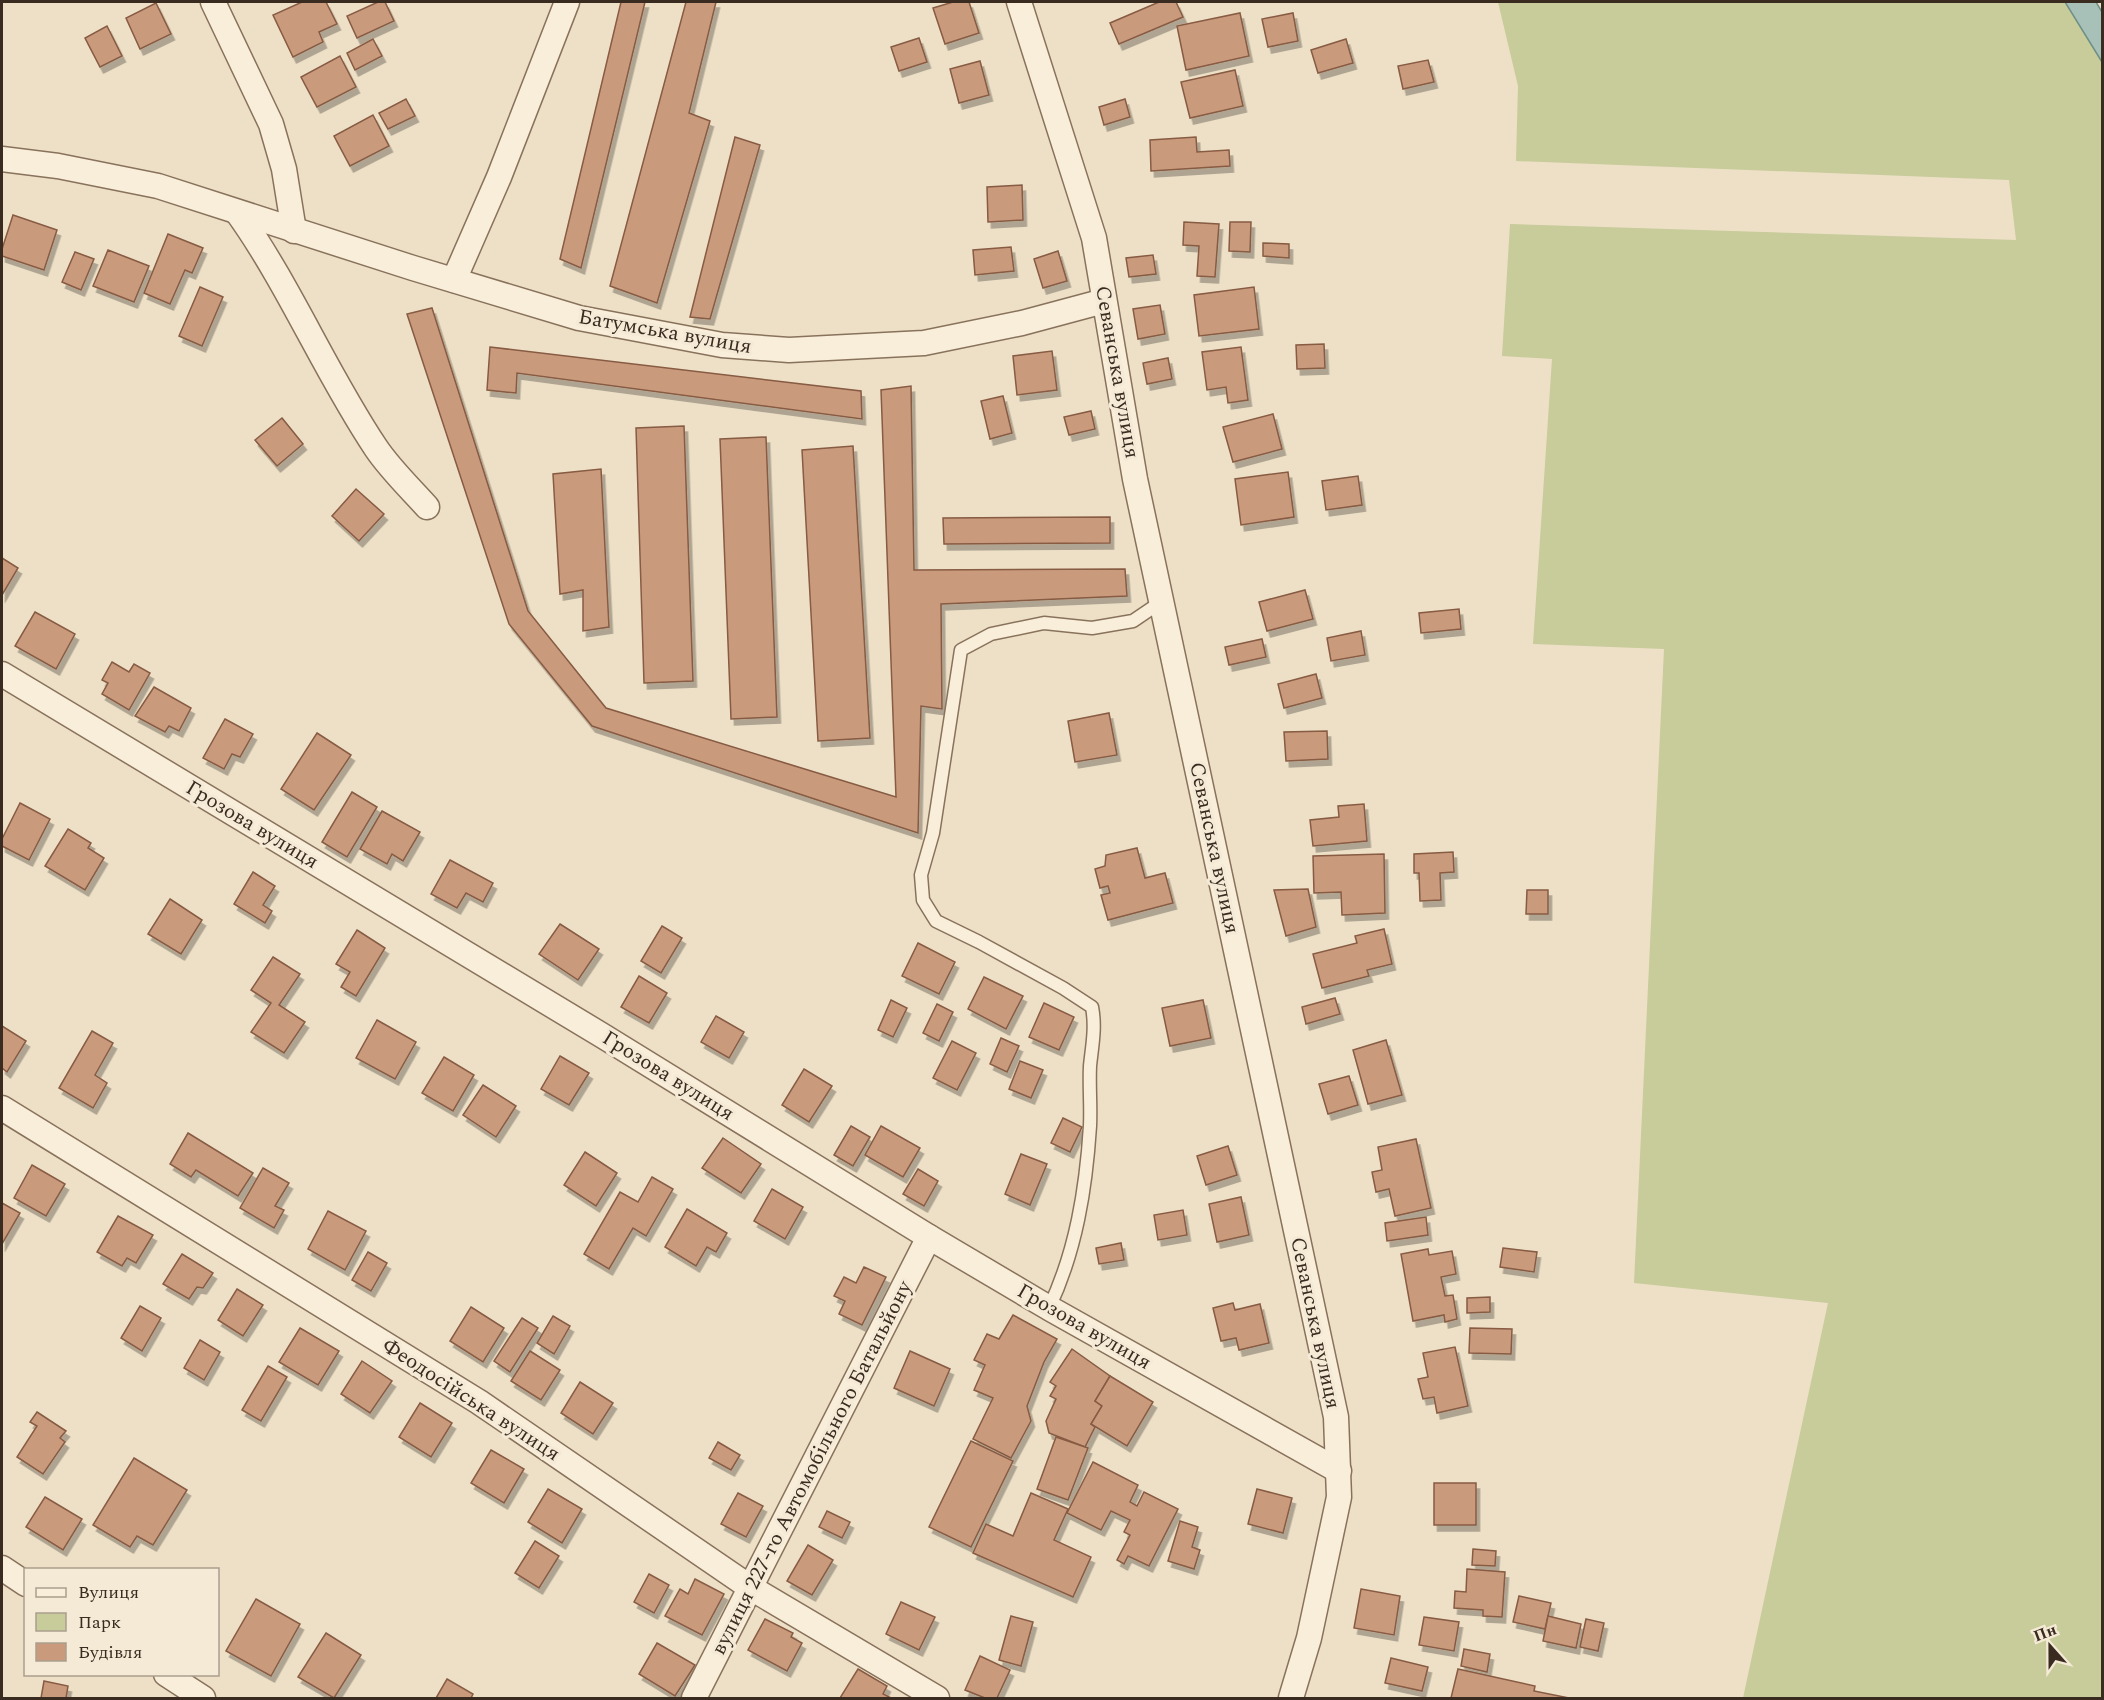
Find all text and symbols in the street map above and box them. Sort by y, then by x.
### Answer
street label: Севанська вулиця [1086,283,1148,461]
street label: Батумська вулиця [576,301,754,363]
street label: Севанська вулиця [1180,759,1248,937]
street label: Грозова вулиця [179,773,325,877]
street label: Грозова вулиця [596,1023,740,1129]
street label: Севанська вулиця [1281,1234,1349,1412]
street label: вулиця 227-го Автомобільного Батальйону [703,1274,921,1661]
street label: Грозова вулиця [1011,1275,1157,1379]
street label: Феодосійська вулиця [376,1330,566,1470]
legend [24,1568,219,1676]
text: Вулиця [78,1579,139,1606]
text: Парк [78,1609,121,1636]
north arrow [2020,1616,2080,1676]
text: Пн [2030,1618,2060,1648]
text: Будівля [78,1639,142,1666]

